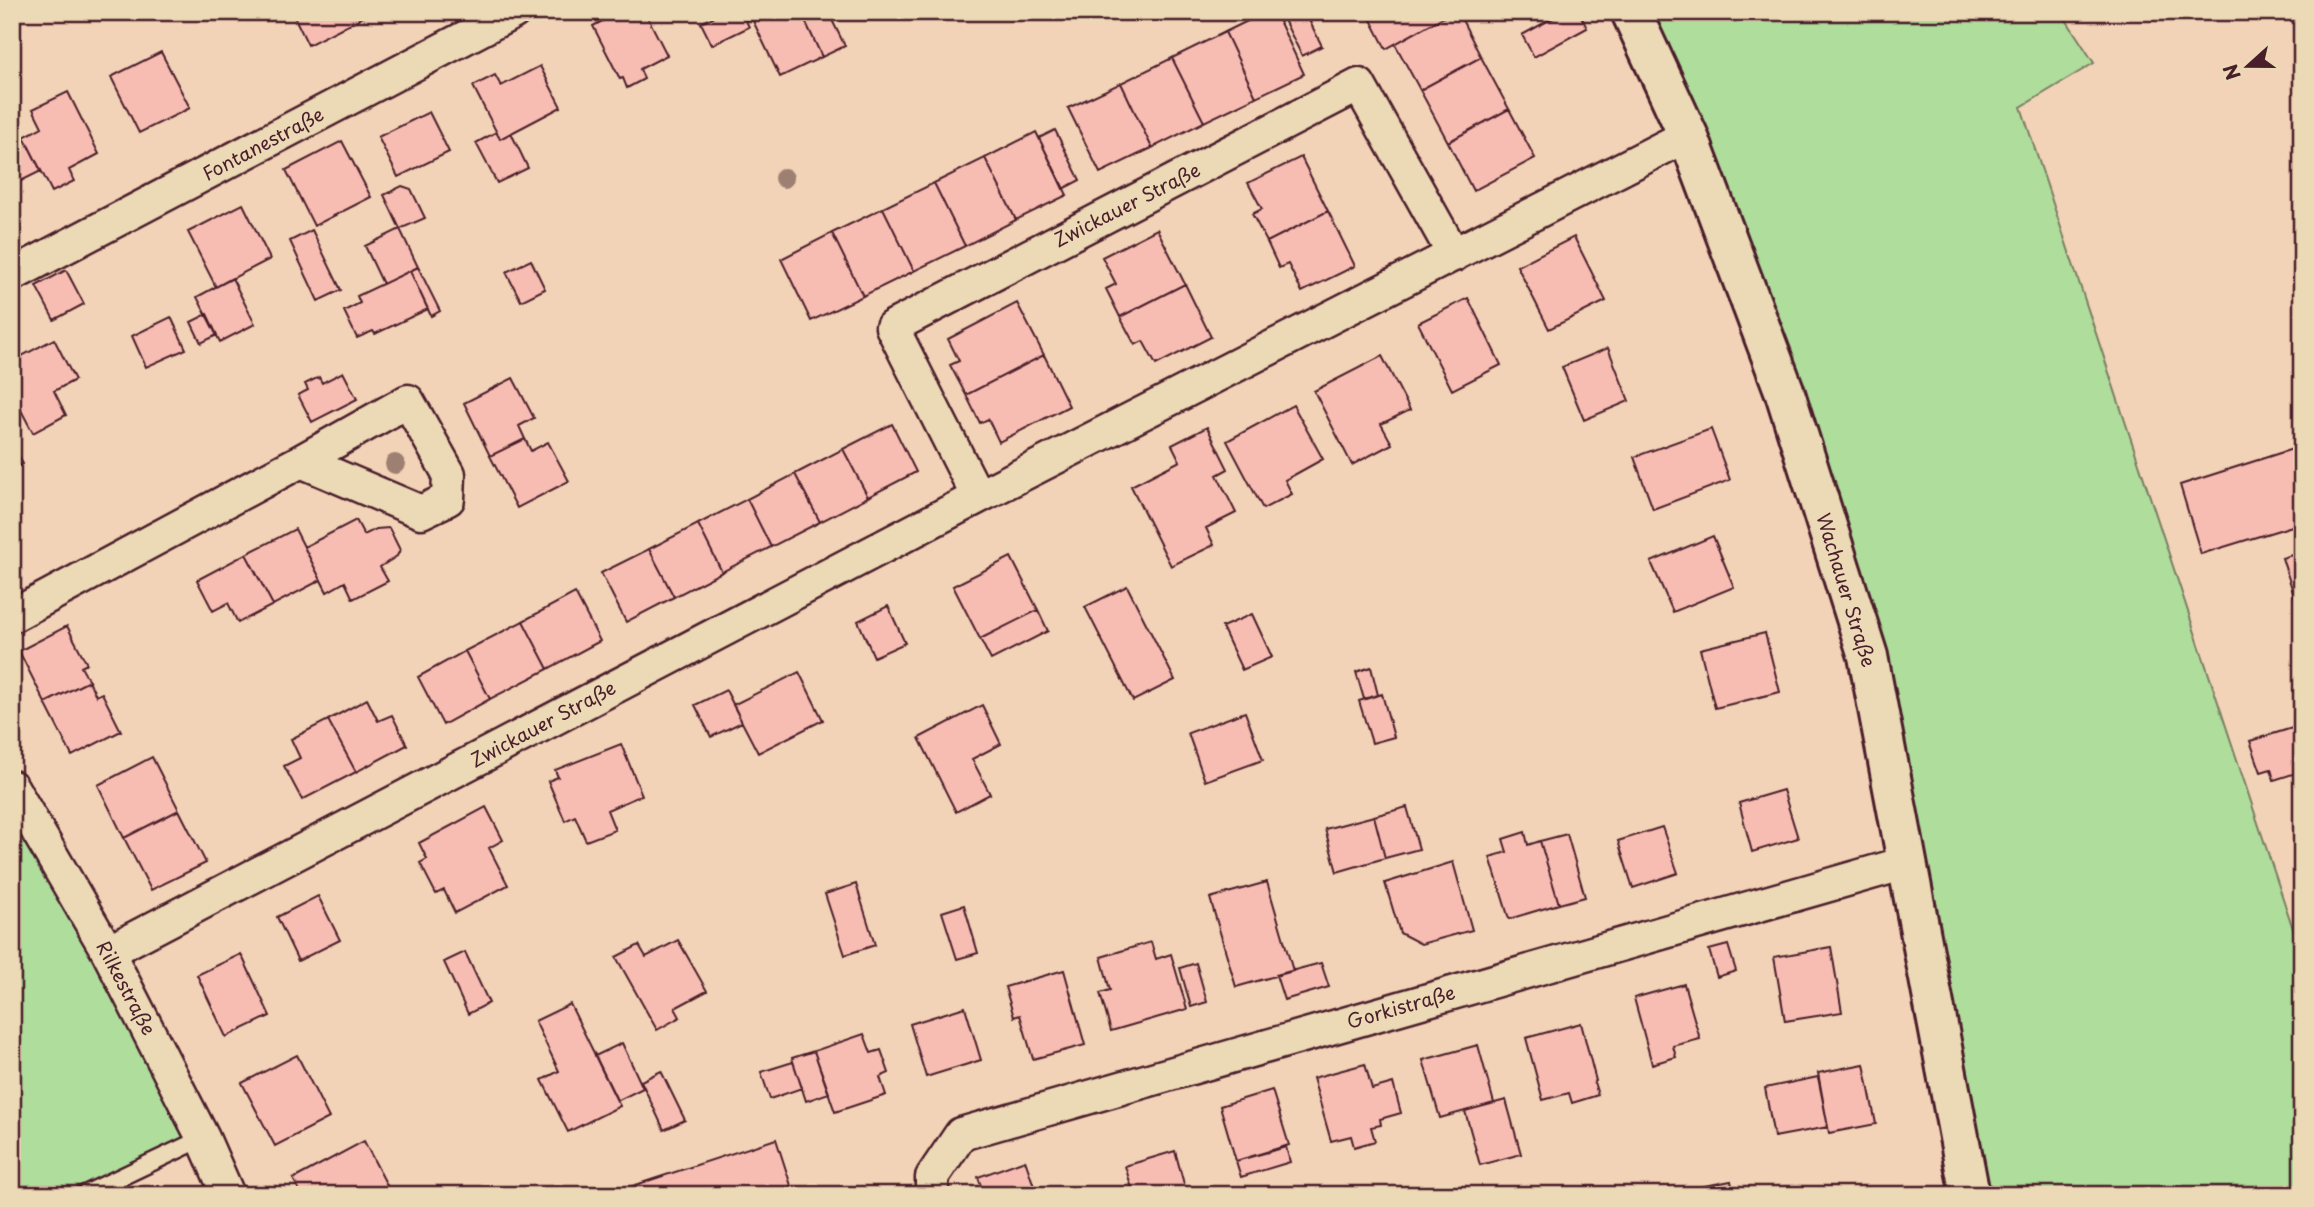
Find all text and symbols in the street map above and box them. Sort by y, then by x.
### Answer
north arrow [2212,32,2282,102]
text: N [2215,60,2247,84]
street label: Fontanestraße [197,99,328,187]
street label: Zwickauer Straße [1048,155,1205,253]
street label: Wachauer Straße [1810,509,1884,670]
street label: Zwickauer Straße [465,673,620,773]
street label: Rilkestraße [90,935,164,1040]
street label: Gorkistraße [1343,977,1458,1035]

